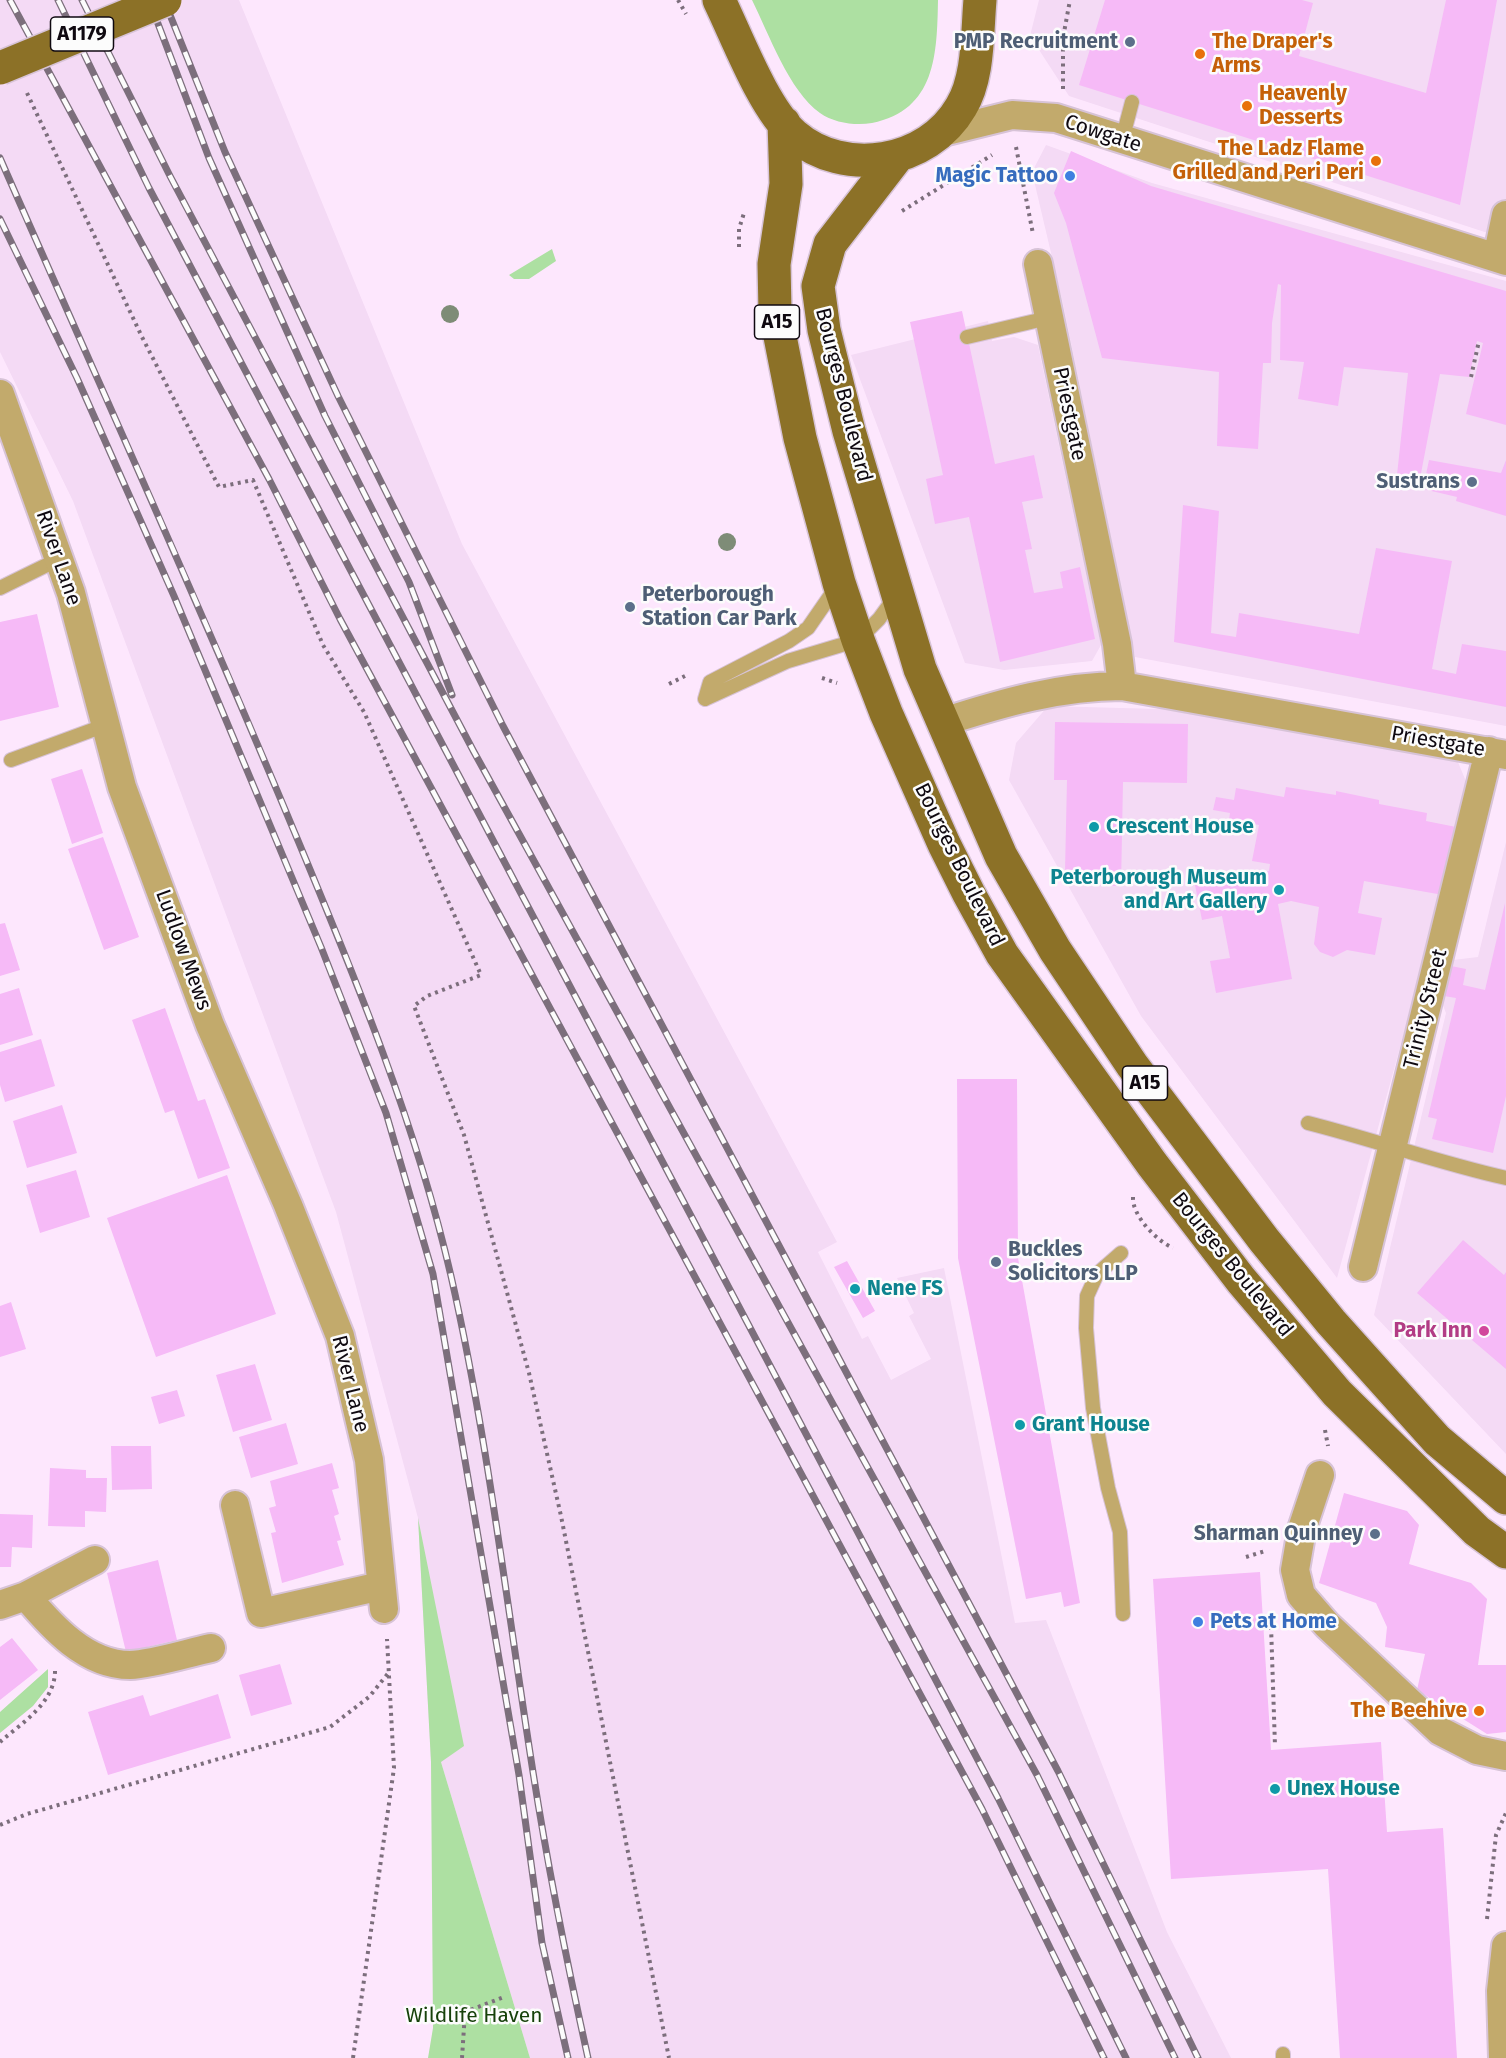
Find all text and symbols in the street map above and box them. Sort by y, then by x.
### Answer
road number: A1179 [50,17,113,51]
place label: PMP Recruitment [954,29,1118,55]
place label: The Draper's Arms [1212,29,1333,79]
marker: PMP Recruitment [1123,35,1137,49]
marker: The Draper's Arms [1193,47,1207,61]
place label: Heavenly Desserts [1259,81,1347,131]
marker: Heavenly Desserts [1240,99,1254,113]
street label: Cowgate [1061,110,1145,158]
place label: The Ladz Flame Grilled and Peri Peri [1173,136,1364,186]
marker: The Ladz Flame Grilled and Peri Peri [1369,154,1383,168]
place label: Magic Tattoo [936,163,1058,189]
marker: Magic Tattoo [1063,169,1077,183]
road number: A15 [754,305,800,339]
street label: Bourges Boulevard [809,305,877,485]
street label: Priestgate [1047,365,1091,463]
place label: Sustrans [1376,469,1460,495]
marker: Sustrans [1465,475,1479,489]
street label: River Lane [30,507,86,609]
place label: Peterborough Station Car Park [642,582,797,632]
marker: Peterborough Station Car Park [623,600,637,614]
street label: Priestgate [1389,721,1487,763]
street label: Bourges Boulevard [909,779,1009,951]
place label: Crescent House [1106,814,1254,840]
marker: Crescent House [1087,820,1101,834]
place label: Peterborough Museum and Art Gallery [1050,865,1267,915]
marker: Peterborough Museum and Art Gallery [1272,883,1286,897]
street label: Ludlow Mews [150,886,216,1014]
street label: Trinity Street [1399,946,1453,1072]
road number: A15 [1122,1066,1168,1100]
street label: Bourges Boulevard [1166,1188,1298,1342]
place label: Buckles Solicitors LLP [1008,1237,1138,1287]
marker: Buckles Solicitors LLP [989,1255,1003,1269]
place label: Nene FS [867,1276,943,1302]
marker: Nene FS [848,1282,862,1296]
place label: Park Inn [1394,1318,1472,1344]
marker: Park Inn [1477,1324,1491,1338]
street label: River Lane [326,1333,374,1435]
place label: Grant House [1032,1412,1150,1438]
marker: Grant House [1013,1418,1027,1432]
place label: Sharman Quinney [1194,1521,1363,1547]
marker: Sharman Quinney [1368,1527,1382,1541]
place label: Pets at Home [1210,1609,1337,1635]
marker: Pets at Home [1191,1615,1205,1629]
place label: The Beehive [1351,1698,1467,1724]
marker: The Beehive [1472,1704,1486,1718]
place label: Unex House [1287,1776,1400,1802]
marker: Unex House [1268,1782,1282,1796]
park label: Wildlife Haven [405,2003,543,2029]

